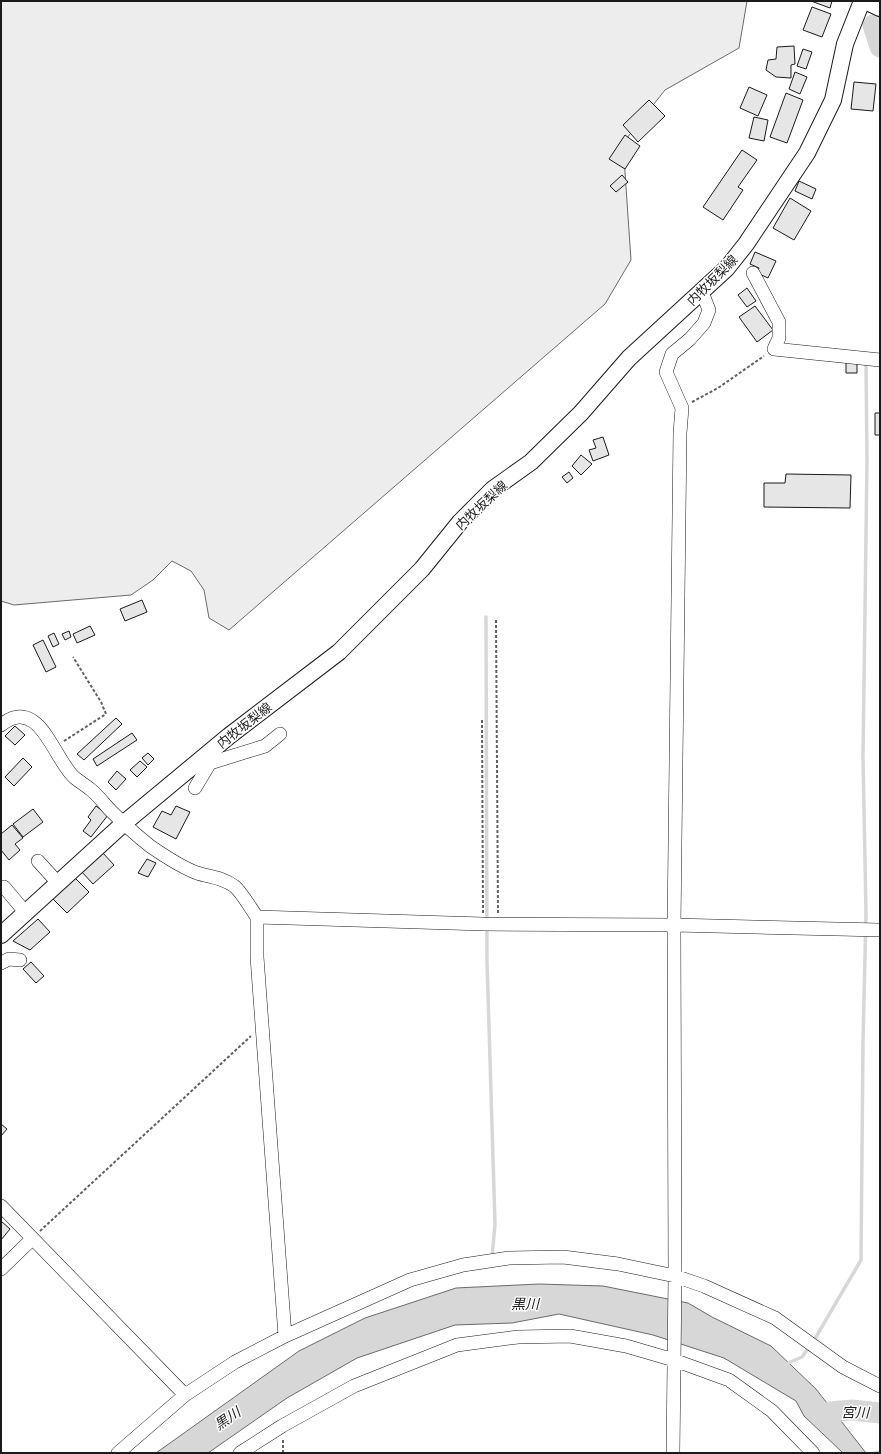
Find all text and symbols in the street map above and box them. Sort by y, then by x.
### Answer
street label: 内牧坂梨線 [683,251,741,309]
street label: 内牧坂梨線 [451,476,511,534]
street label: 内牧坂梨線 [213,698,275,752]
water label: 黒川 [511,1294,541,1313]
water label: 黒川 [210,1401,246,1434]
water label: 宮川 [841,1402,871,1422]

